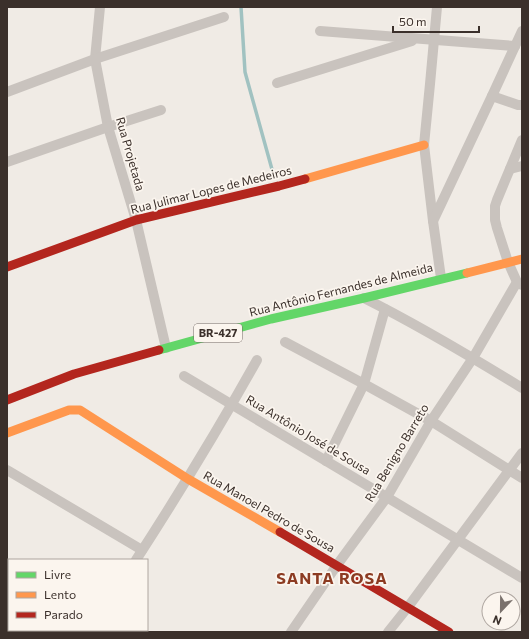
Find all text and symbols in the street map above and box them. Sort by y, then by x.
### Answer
scale bar [393,8,479,34]
text: 50 m [399,14,427,28]
street label: Rua Projetada [114,115,148,192]
street label: Rua Julimar Lopes de Medeiros [129,162,293,217]
street label: Rua Antônio Fernandes de Almeida [248,259,434,319]
road number: BR-427 [194,324,242,342]
street label: Rua Antônio José de Sousa [243,391,373,478]
street label: Rua Benigno Barreto [361,401,431,504]
street label: Rua Manoel Pedro de Sousa [201,468,338,555]
legend [8,559,148,631]
text: Livre [44,567,71,581]
district label: SANTA ROSA [276,568,388,587]
text: Lento [44,587,76,601]
north arrow [481,591,521,631]
text: Parado [44,607,83,621]
text: N [491,613,503,628]

